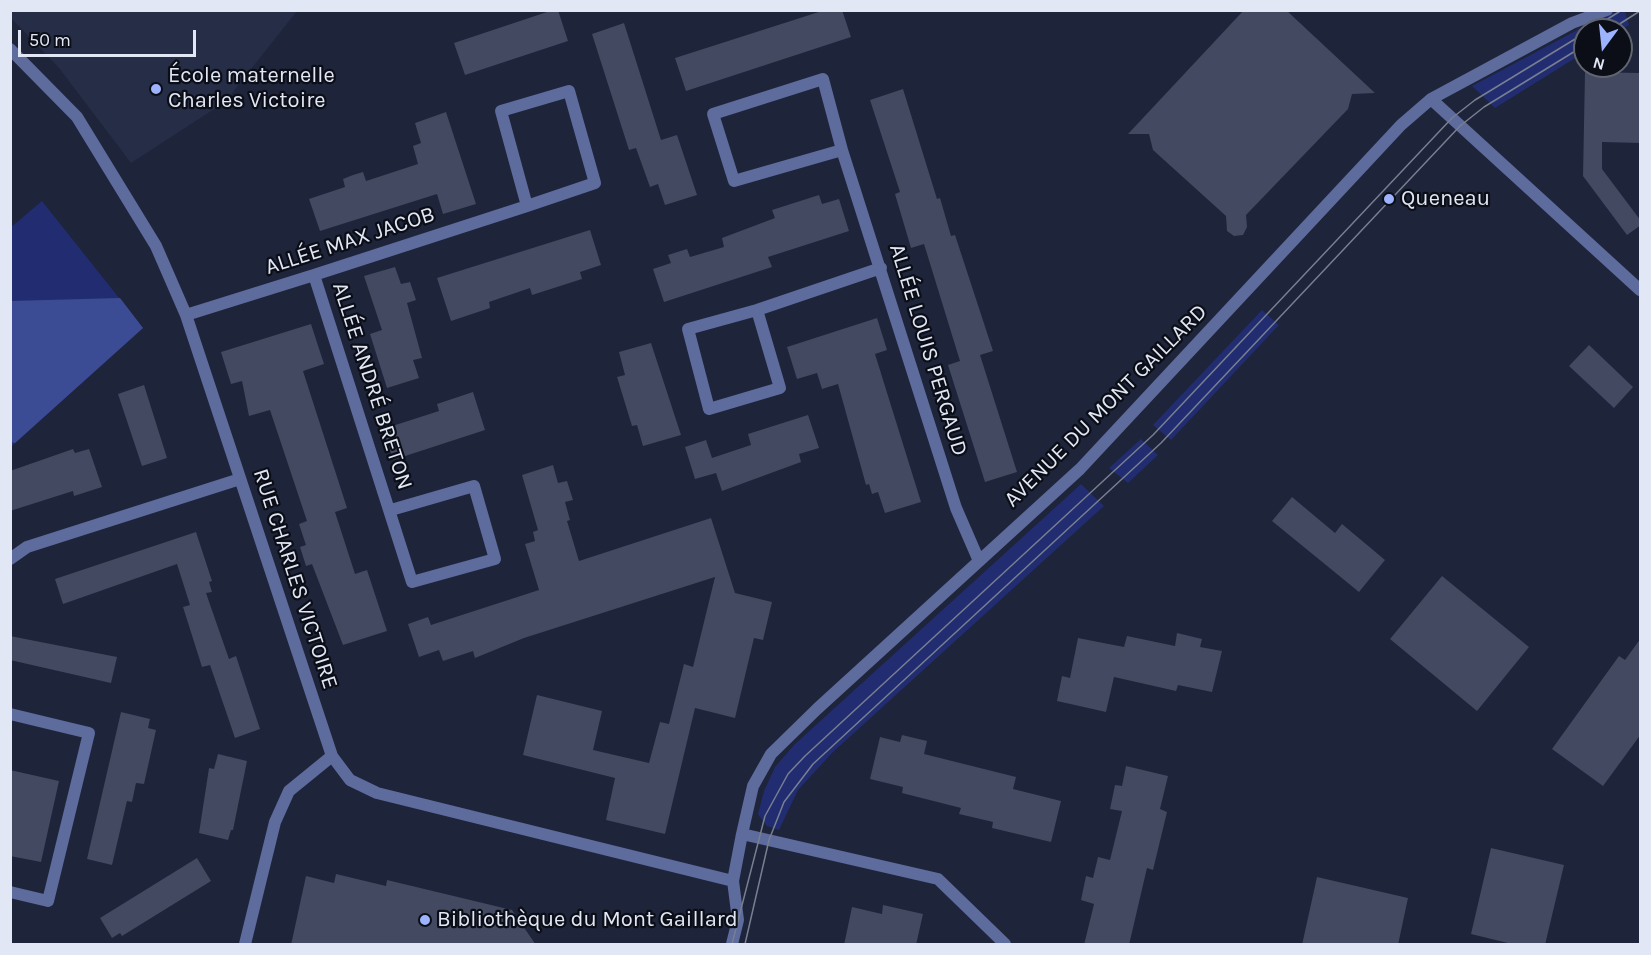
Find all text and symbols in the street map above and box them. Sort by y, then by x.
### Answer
scale bar [21,18,200,56]
north arrow [1573,18,1633,78]
text: 50 m [29,29,71,51]
text: N [1591,53,1607,75]
place label: École maternelle Charles Victoire [168,63,335,114]
marker: École maternelle Charles Victoire [149,82,163,96]
place label: Queneau [1401,186,1490,212]
marker: Queneau [1382,192,1396,206]
street label: ALLÉE MAX JACOB [262,201,438,281]
street label: ALLÉE LOUIS PERGAUD [883,241,973,459]
street label: ALLÉE ANDRÉ BRETON [326,279,418,493]
street label: AVENUE DU MONT GAILLARD [999,299,1213,513]
street label: RUE CHARLES VICTOIRE [247,465,343,693]
place label: Bibliothèque du Mont Gaillard [437,907,738,933]
marker: Bibliothèque du Mont Gaillard [418,913,432,927]

